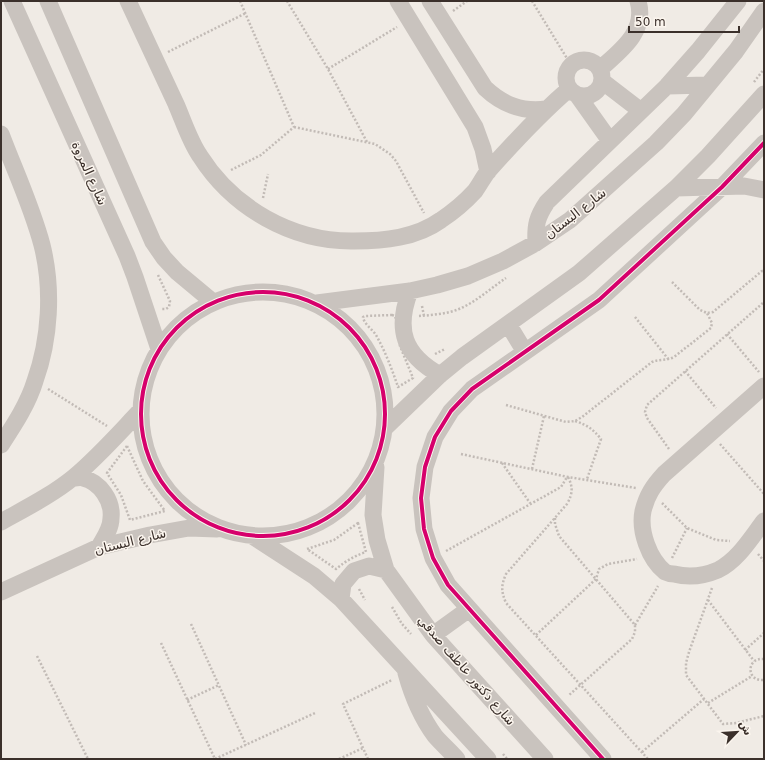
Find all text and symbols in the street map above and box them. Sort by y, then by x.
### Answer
scale bar [629,8,739,34]
text: 50 m [635,15,666,29]
street label: شارع المروة [68,139,110,208]
street label: شارع البستان [542,185,610,243]
street label: شارع البستان [93,525,168,559]
street label: شارع دكتور عاطف صدقي [414,612,518,729]
north arrow [717,712,757,752]
text: ش [737,718,755,738]

